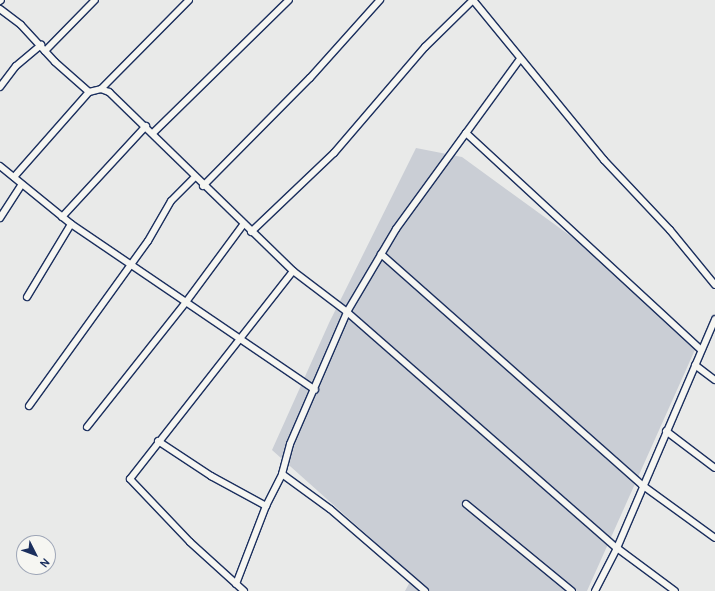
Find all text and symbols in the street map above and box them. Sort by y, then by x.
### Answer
north arrow [16,535,56,575]
text: N [37,556,52,570]

